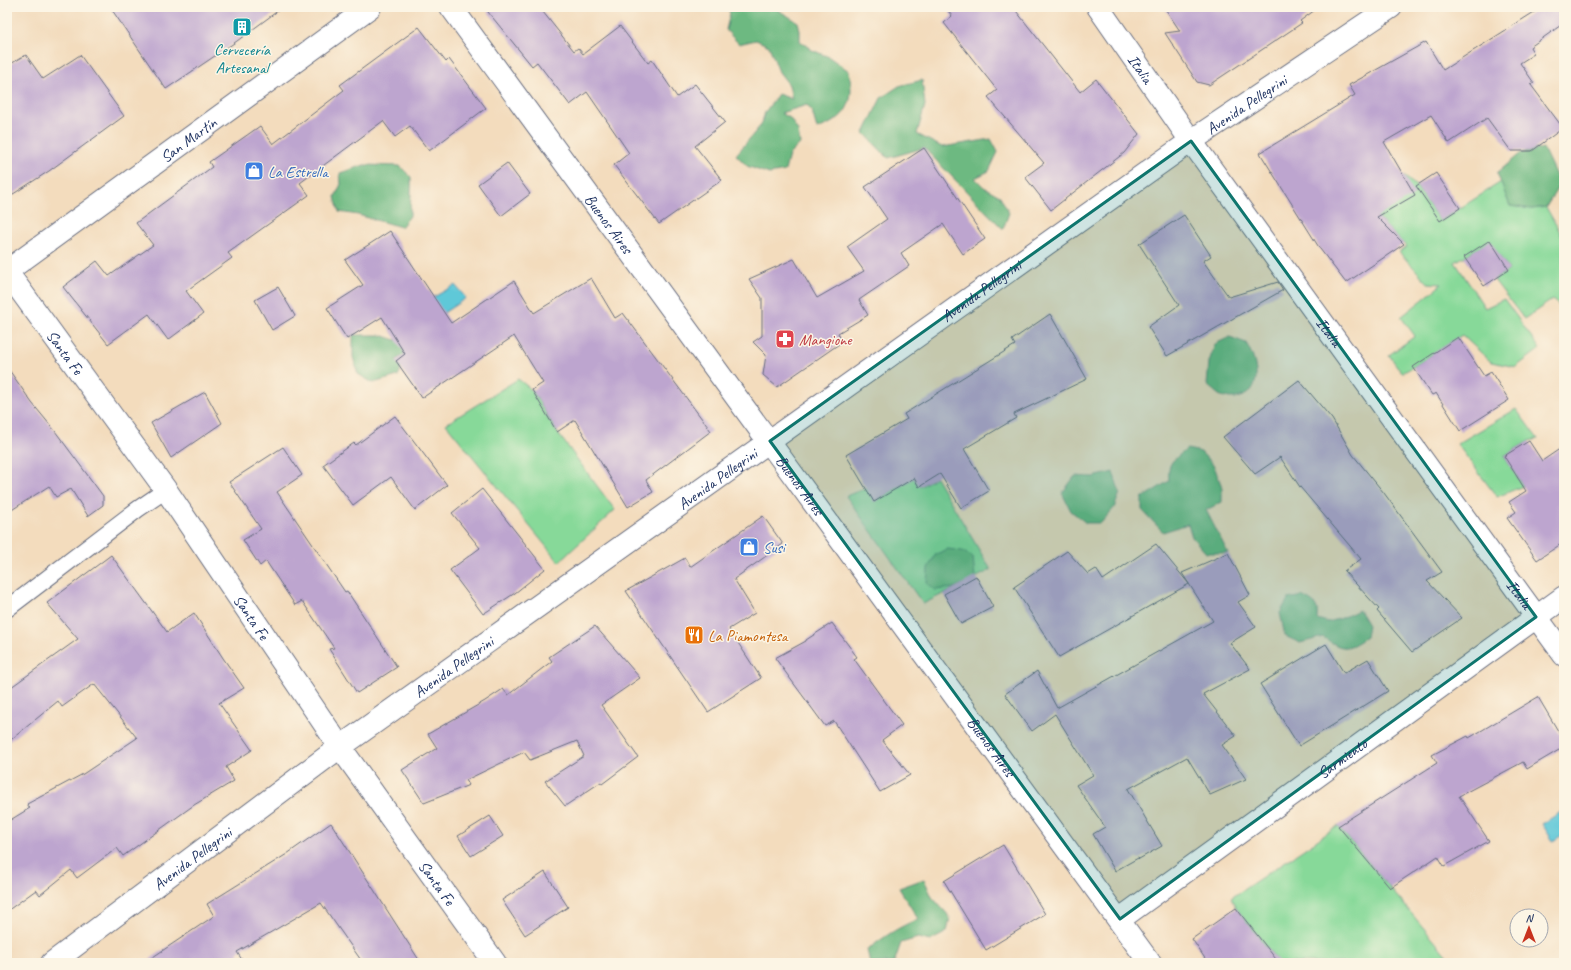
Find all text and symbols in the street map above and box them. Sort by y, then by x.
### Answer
building icon: Cervecería Artesanal [231,16,253,38]
place label: Cervecería Artesanal [214,40,272,78]
street label: Italia [1123,51,1158,89]
street label: Avenida Pellegrini [1202,70,1293,139]
street label: San Martín [157,112,222,167]
shop icon: La Estrella [243,160,265,182]
place label: La Estrella [268,162,329,182]
street label: Buenos Aires [580,190,638,259]
street label: Avenida Pellegrini [938,255,1027,326]
street label: Italia [1311,314,1347,352]
street label: Santa Fe [42,326,88,380]
pharmacy icon: Mangione [774,328,796,350]
place label: Mangione [799,330,853,350]
street label: Avenida Pellegrini [674,443,763,514]
street label: Buenos Aires [771,452,829,521]
shop icon: Susi [738,536,760,558]
place label: Susi [763,538,787,558]
street label: Italia [1502,576,1537,614]
street label: Santa Fe [229,591,274,645]
restaurant icon: La Piamontesa [683,624,705,646]
place label: La Piamontesa [708,626,789,646]
street label: Avenida Pellegrini [410,631,499,702]
street label: Buenos Aires [962,713,1020,782]
street label: Sarmiento [1314,733,1372,784]
street label: Avenida Pellegrini [149,822,237,895]
street label: Santa Fe [414,857,460,911]
north arrow [1509,908,1549,948]
text: N [1526,911,1535,925]

